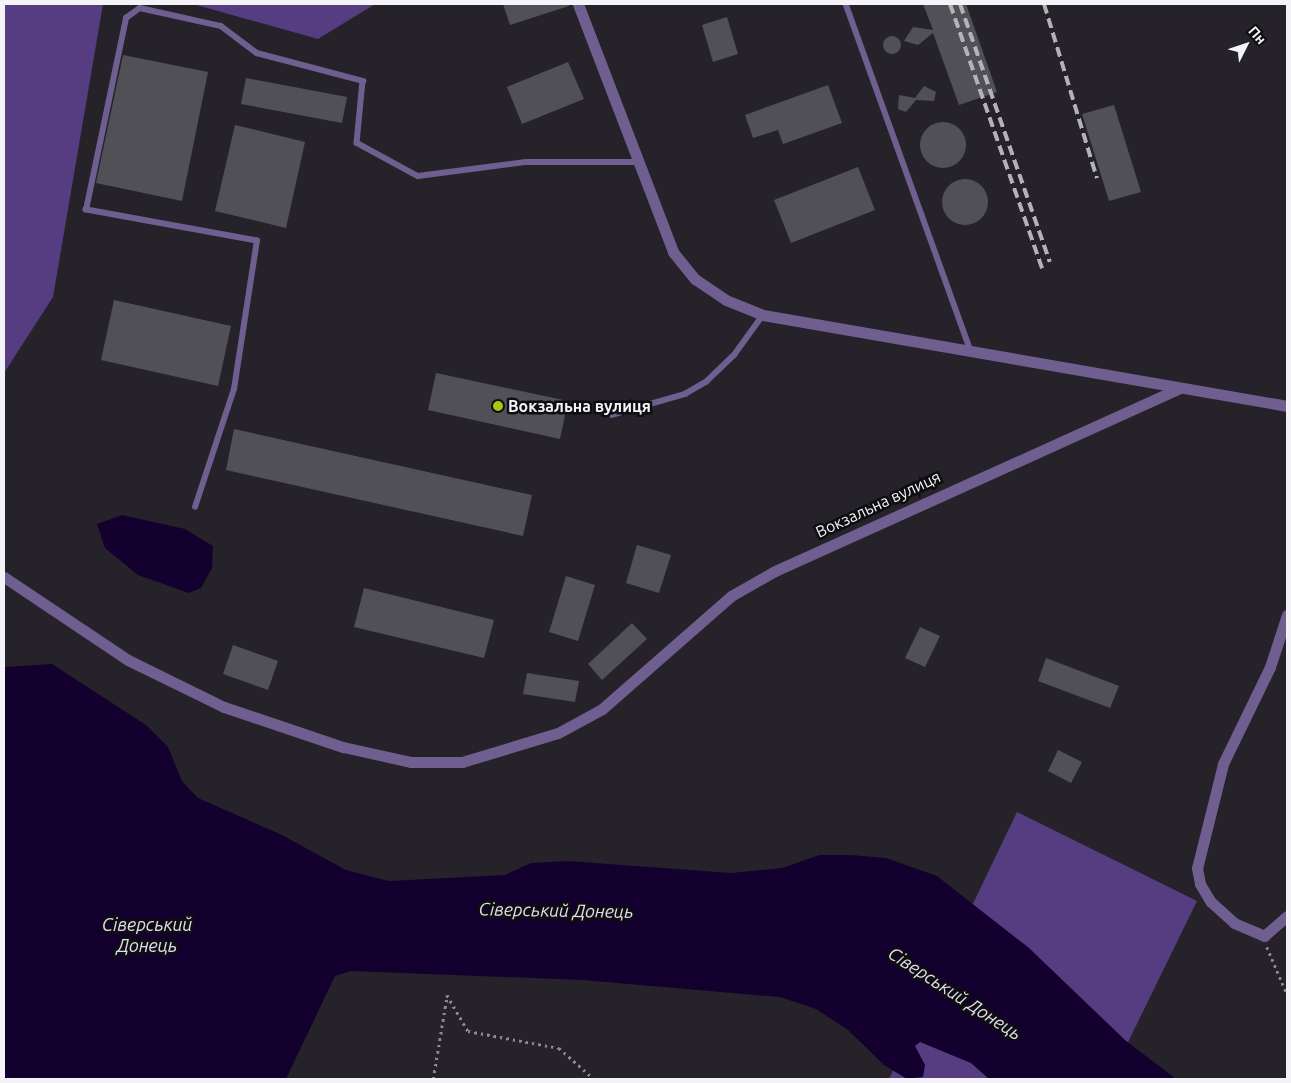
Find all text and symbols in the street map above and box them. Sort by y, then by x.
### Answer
north arrow [1221,20,1271,70]
text: Пн [1245,23,1269,47]
place label: Вокзальна вулиця [508,396,651,416]
marker: Вокзальна вулиця [492,400,504,412]
street label: Вокзальна вулиця [813,467,943,541]
water label: Сіверський Донець [478,898,634,922]
water label: Сіверський Донець [102,914,192,956]
water label: Сіверський Донець [884,942,1026,1044]

